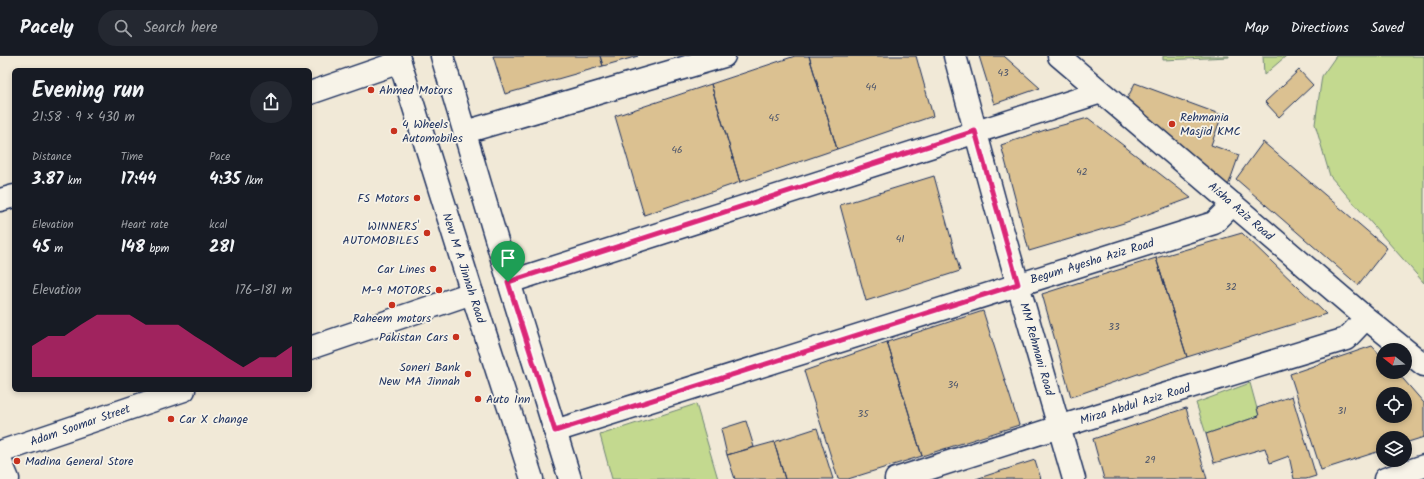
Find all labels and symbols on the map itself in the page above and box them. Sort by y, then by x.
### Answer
house number: 43 [997,65,1009,81]
house number: 44 [865,79,877,95]
place label: Ahmed Motors [379,81,453,100]
marker: Ahmed Motors [366,85,376,95]
place label: Rehmania Masjid KMC [1180,108,1241,141]
house number: 45 [769,110,780,126]
place label: 4 Wheels Automobiles [402,115,463,148]
marker: Rehmania Masjid KMC [1167,119,1177,129]
marker: 4 Wheels Automobiles [389,126,399,136]
house number: 46 [671,142,683,158]
house number: 42 [1076,164,1088,180]
street label: Aisha Aziz Road [1204,177,1279,246]
place label: FS Motors [357,189,409,208]
marker: FS Motors [412,193,422,203]
street label: New M A Jinnah Road [437,211,491,327]
place label: WINNERS' AUTOMOBILES [343,217,420,250]
marker: WINNERS' AUTOMOBILES [422,228,432,238]
house number: 41 [896,231,904,247]
street label: Begum Ayesha Aziz Road [1028,233,1157,289]
pin [491,241,525,282]
place label: Car Lines [377,260,425,279]
marker: Car Lines [428,264,438,274]
house number: 32 [1225,279,1237,295]
place label: M-9 MOTORS [361,281,432,300]
marker: M-9 MOTORS [434,285,444,295]
marker: Raheem motors [387,300,397,310]
street label: MM Rehmani Road [1014,300,1059,399]
place label: Raheem motors [353,309,431,328]
house number: 33 [1108,319,1120,335]
place label: Pakistan Cars [379,328,448,347]
marker: Pakistan Cars [451,332,461,342]
north arrow [1376,343,1412,379]
place label: Soneri Bank New MA Jinnah [379,358,460,391]
marker: Soneri Bank New MA Jinnah [463,369,473,379]
house number: 34 [947,377,959,393]
street label: Mirza Abdul Aziz Road [1078,378,1194,430]
place label: Auto Inn [486,390,530,409]
marker: Auto Inn [473,394,483,404]
street label: Adam Soomar Street [27,399,133,452]
house number: 31 [1338,403,1346,419]
house number: 35 [857,406,869,422]
place label: Car X change [179,410,248,429]
marker: Car X change [166,414,176,424]
place label: Madina General Store [25,452,134,471]
house number: 29 [1145,452,1155,468]
marker: Madina General Store [12,456,22,466]

